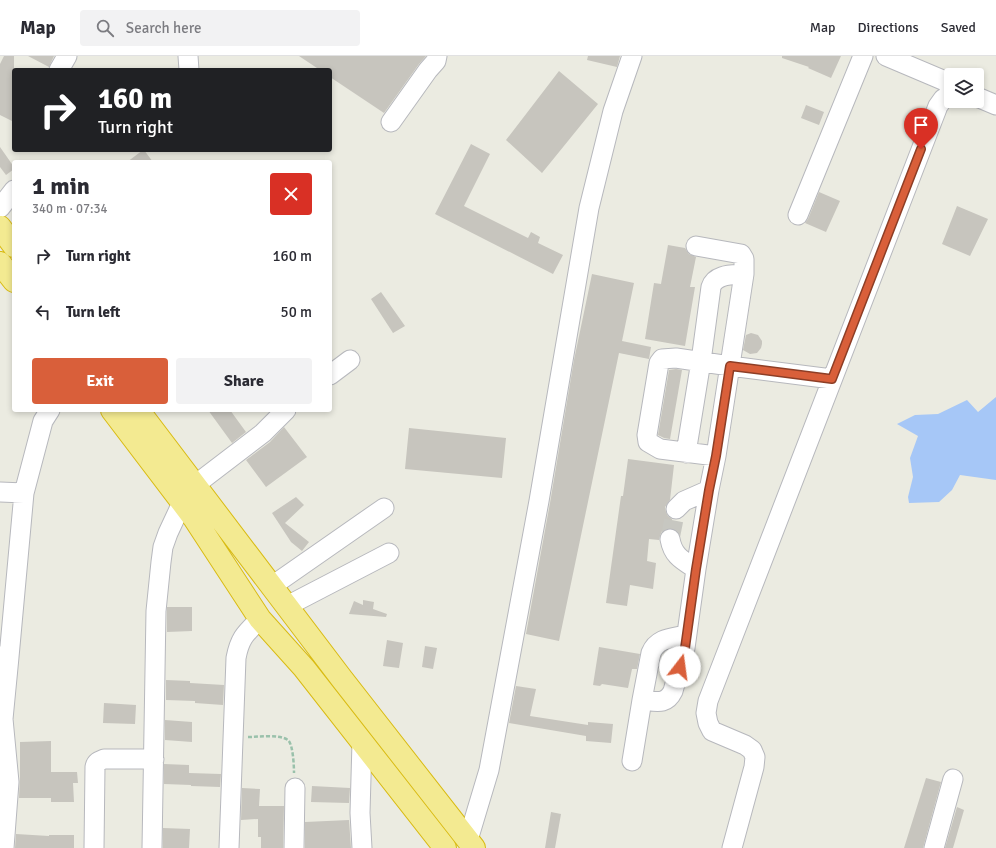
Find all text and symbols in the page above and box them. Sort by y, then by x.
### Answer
search box [80,10,360,46]
text: Map [20,16,56,40]
icon: search [94,17,116,39]
text: Search here [126,19,201,37]
text: Map [810,19,836,36]
text: Directions [858,19,919,36]
text: Saved [941,19,976,36]
map controls [944,68,984,108]
button: layers [944,68,984,108]
text: 160 m [98,82,172,116]
icon: right [32,84,84,136]
pin [904,108,938,149]
icon: arrive [910,114,932,136]
text: Turn right [98,116,173,138]
text: 1 min [32,171,90,201]
button: close [270,173,312,215]
text: 340 m · 07:34 [32,201,108,217]
icon: right [32,245,54,267]
text: Turn right [66,247,131,265]
text: 160 m [272,247,312,265]
icon: left [32,301,54,323]
text: Turn left [66,303,120,321]
text: 50 m [281,303,312,321]
button: Exit [32,358,168,404]
button: Share [176,358,312,404]
position arrow [659,646,701,688]

